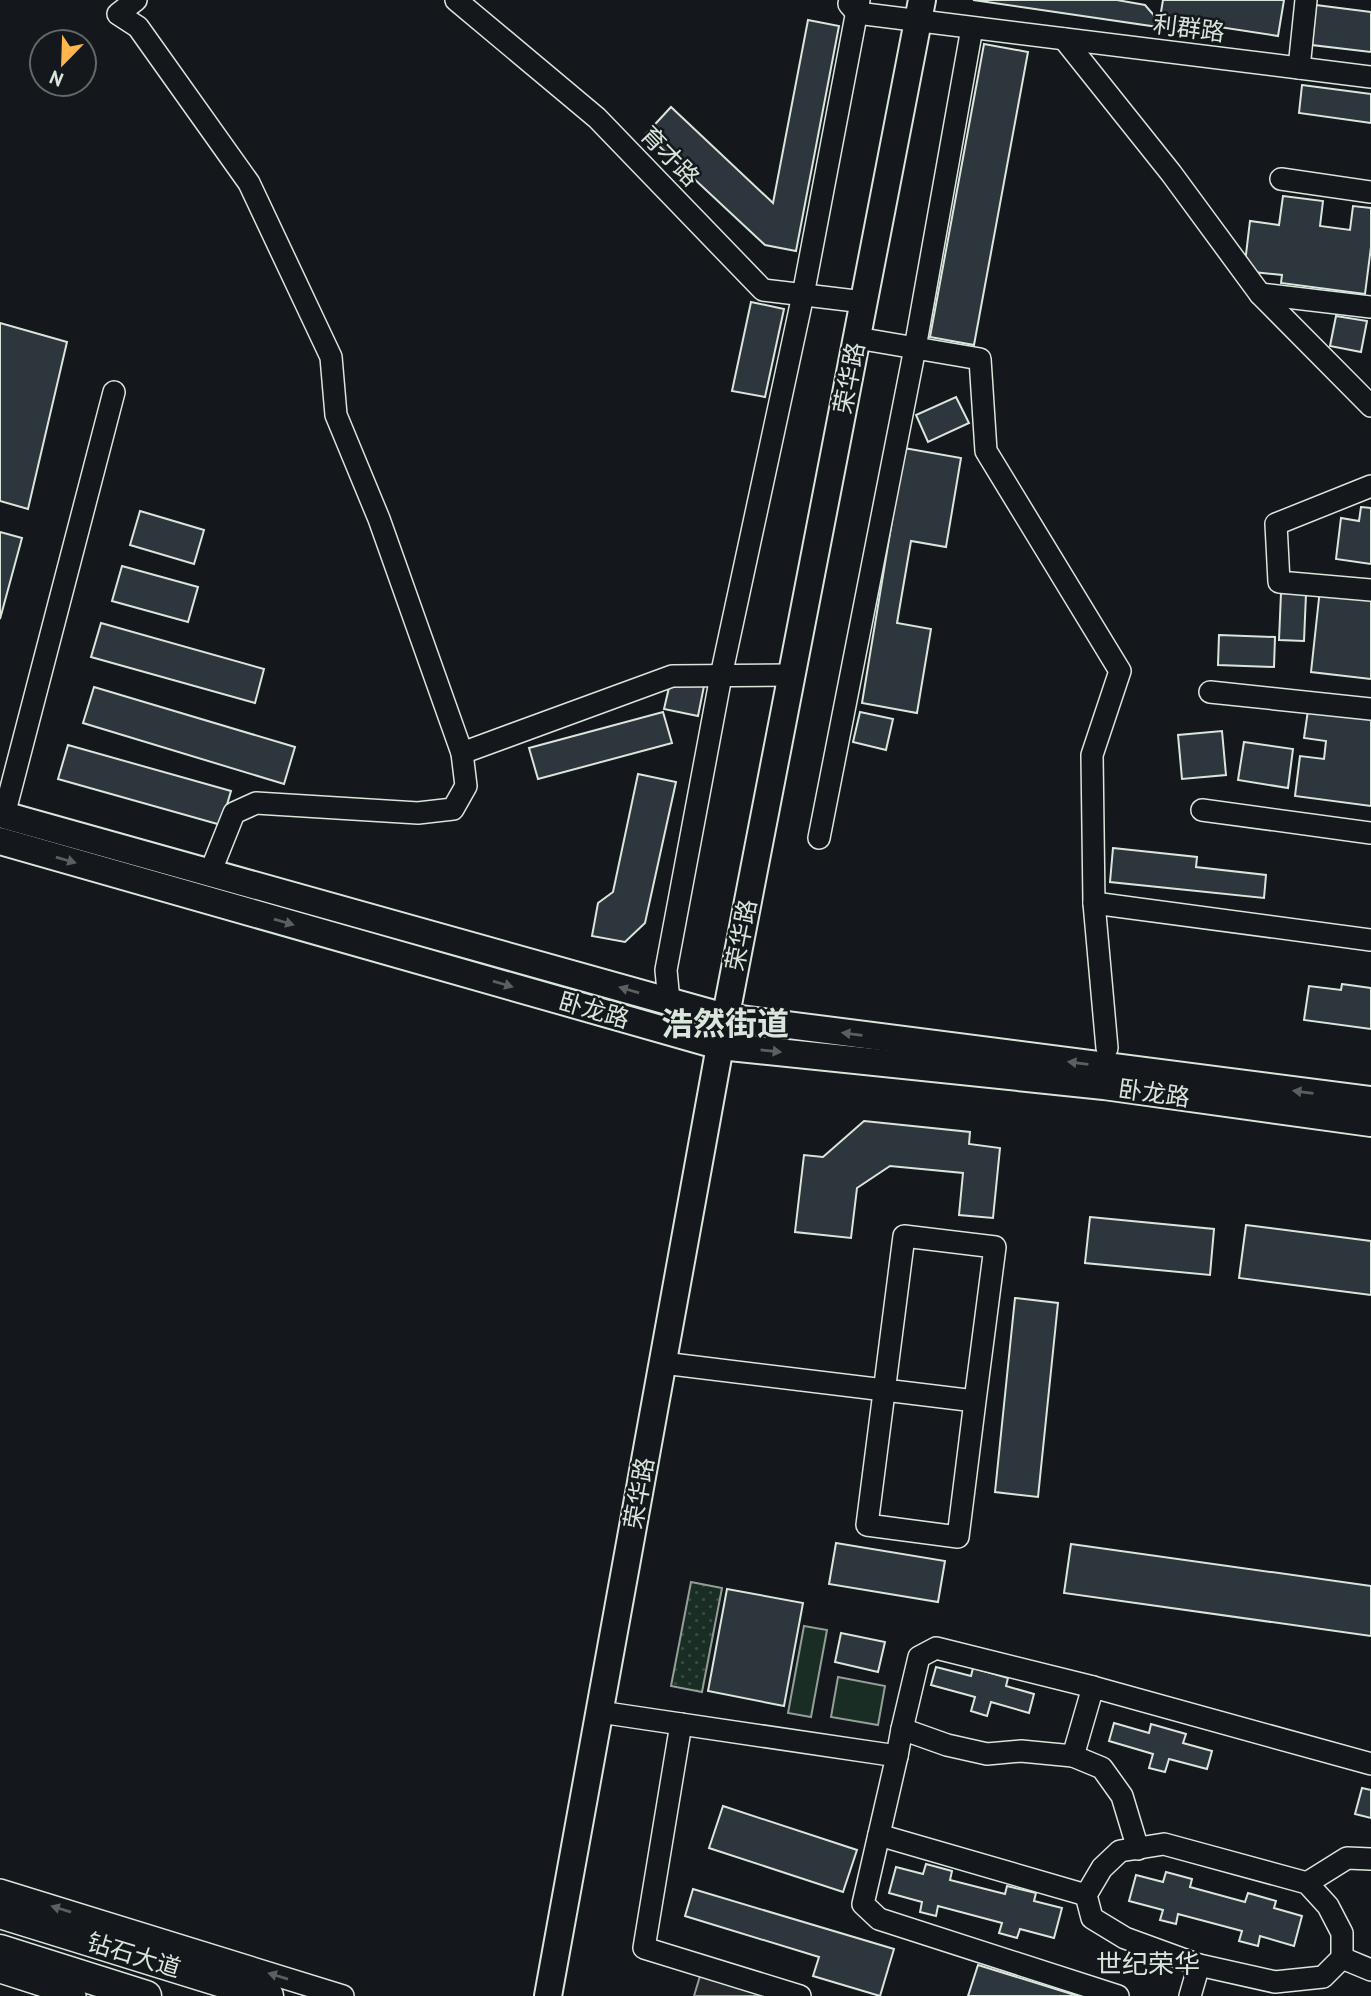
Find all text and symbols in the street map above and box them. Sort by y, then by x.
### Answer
street label: 利群路 [1151,8,1227,48]
north arrow [28,28,98,98]
text: N [46,65,67,92]
street label: 育才路 [634,119,706,193]
street label: 荣华路 [827,340,871,416]
one-way arrow [55,855,76,865]
street label: 荣华路 [719,897,763,973]
one-way arrow [274,917,296,928]
one-way arrow [493,980,514,990]
street label: 卧龙路 [555,985,633,1035]
one-way arrow [618,985,639,995]
district label: 浩然街道 [661,1002,789,1044]
one-way arrow [841,1028,863,1039]
one-way arrow [760,1046,782,1057]
one-way arrow [1066,1057,1088,1068]
street label: 卧龙路 [1116,1073,1192,1113]
one-way arrow [1292,1086,1314,1097]
street label: 荣华路 [617,1455,661,1531]
one-way arrow [50,1904,71,1914]
street label: 钻石大道 [84,1926,184,1984]
district label: 世纪荣华 [1096,1947,1200,1980]
one-way arrow [267,1970,288,1981]

